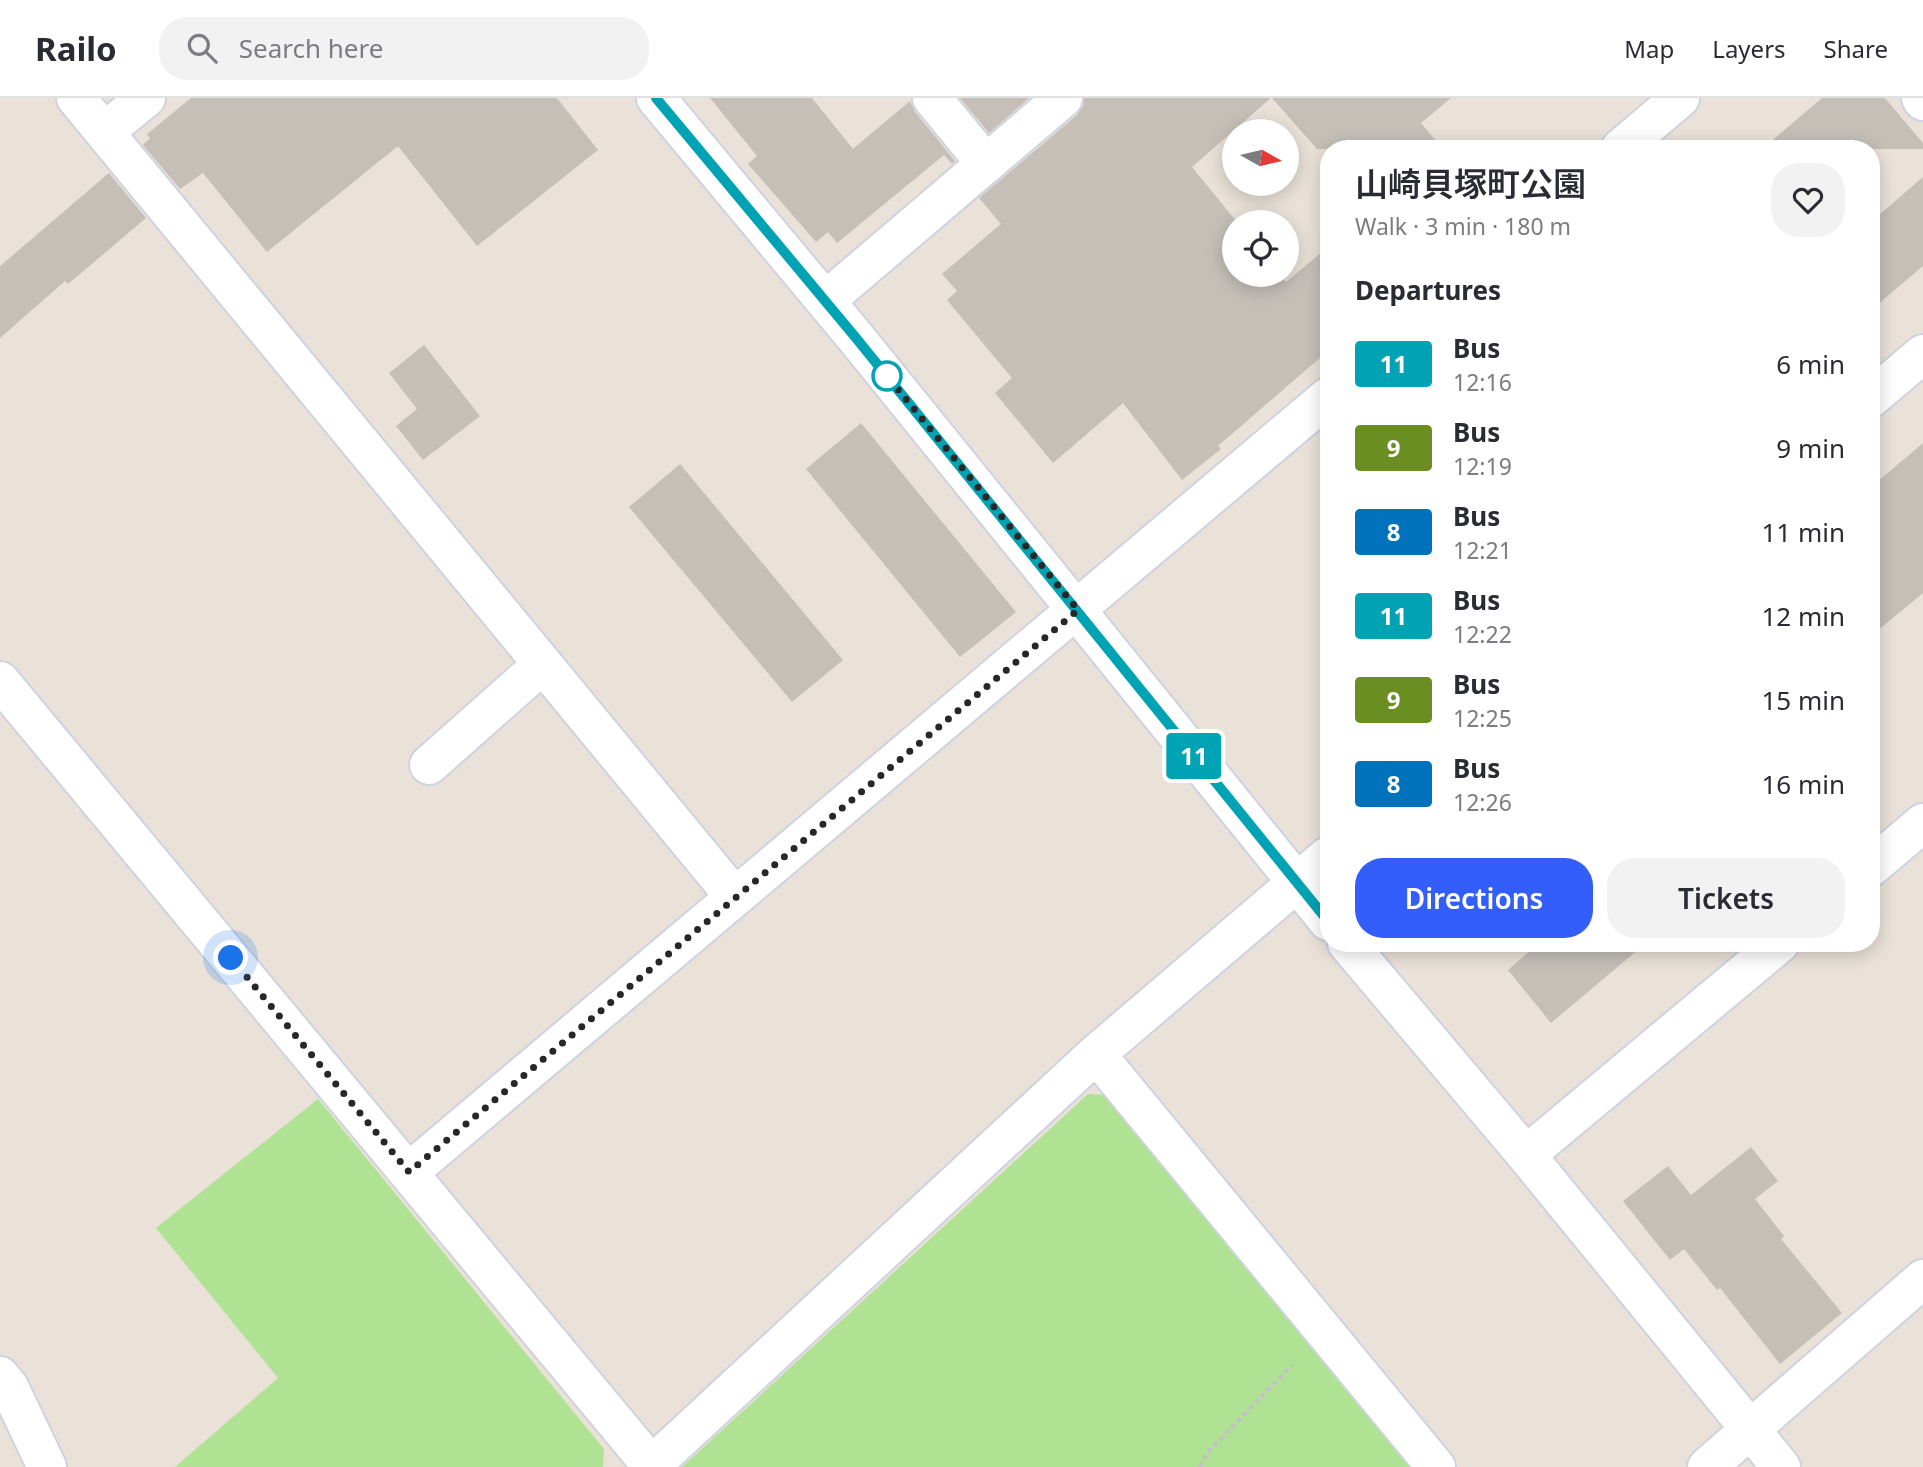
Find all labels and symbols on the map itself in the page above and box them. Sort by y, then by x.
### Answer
north arrow [1222,119,1298,196]
unlabelled marker [872,361,902,391]
line badge: 11 [1162,733,1226,779]
your location [213,940,248,975]

